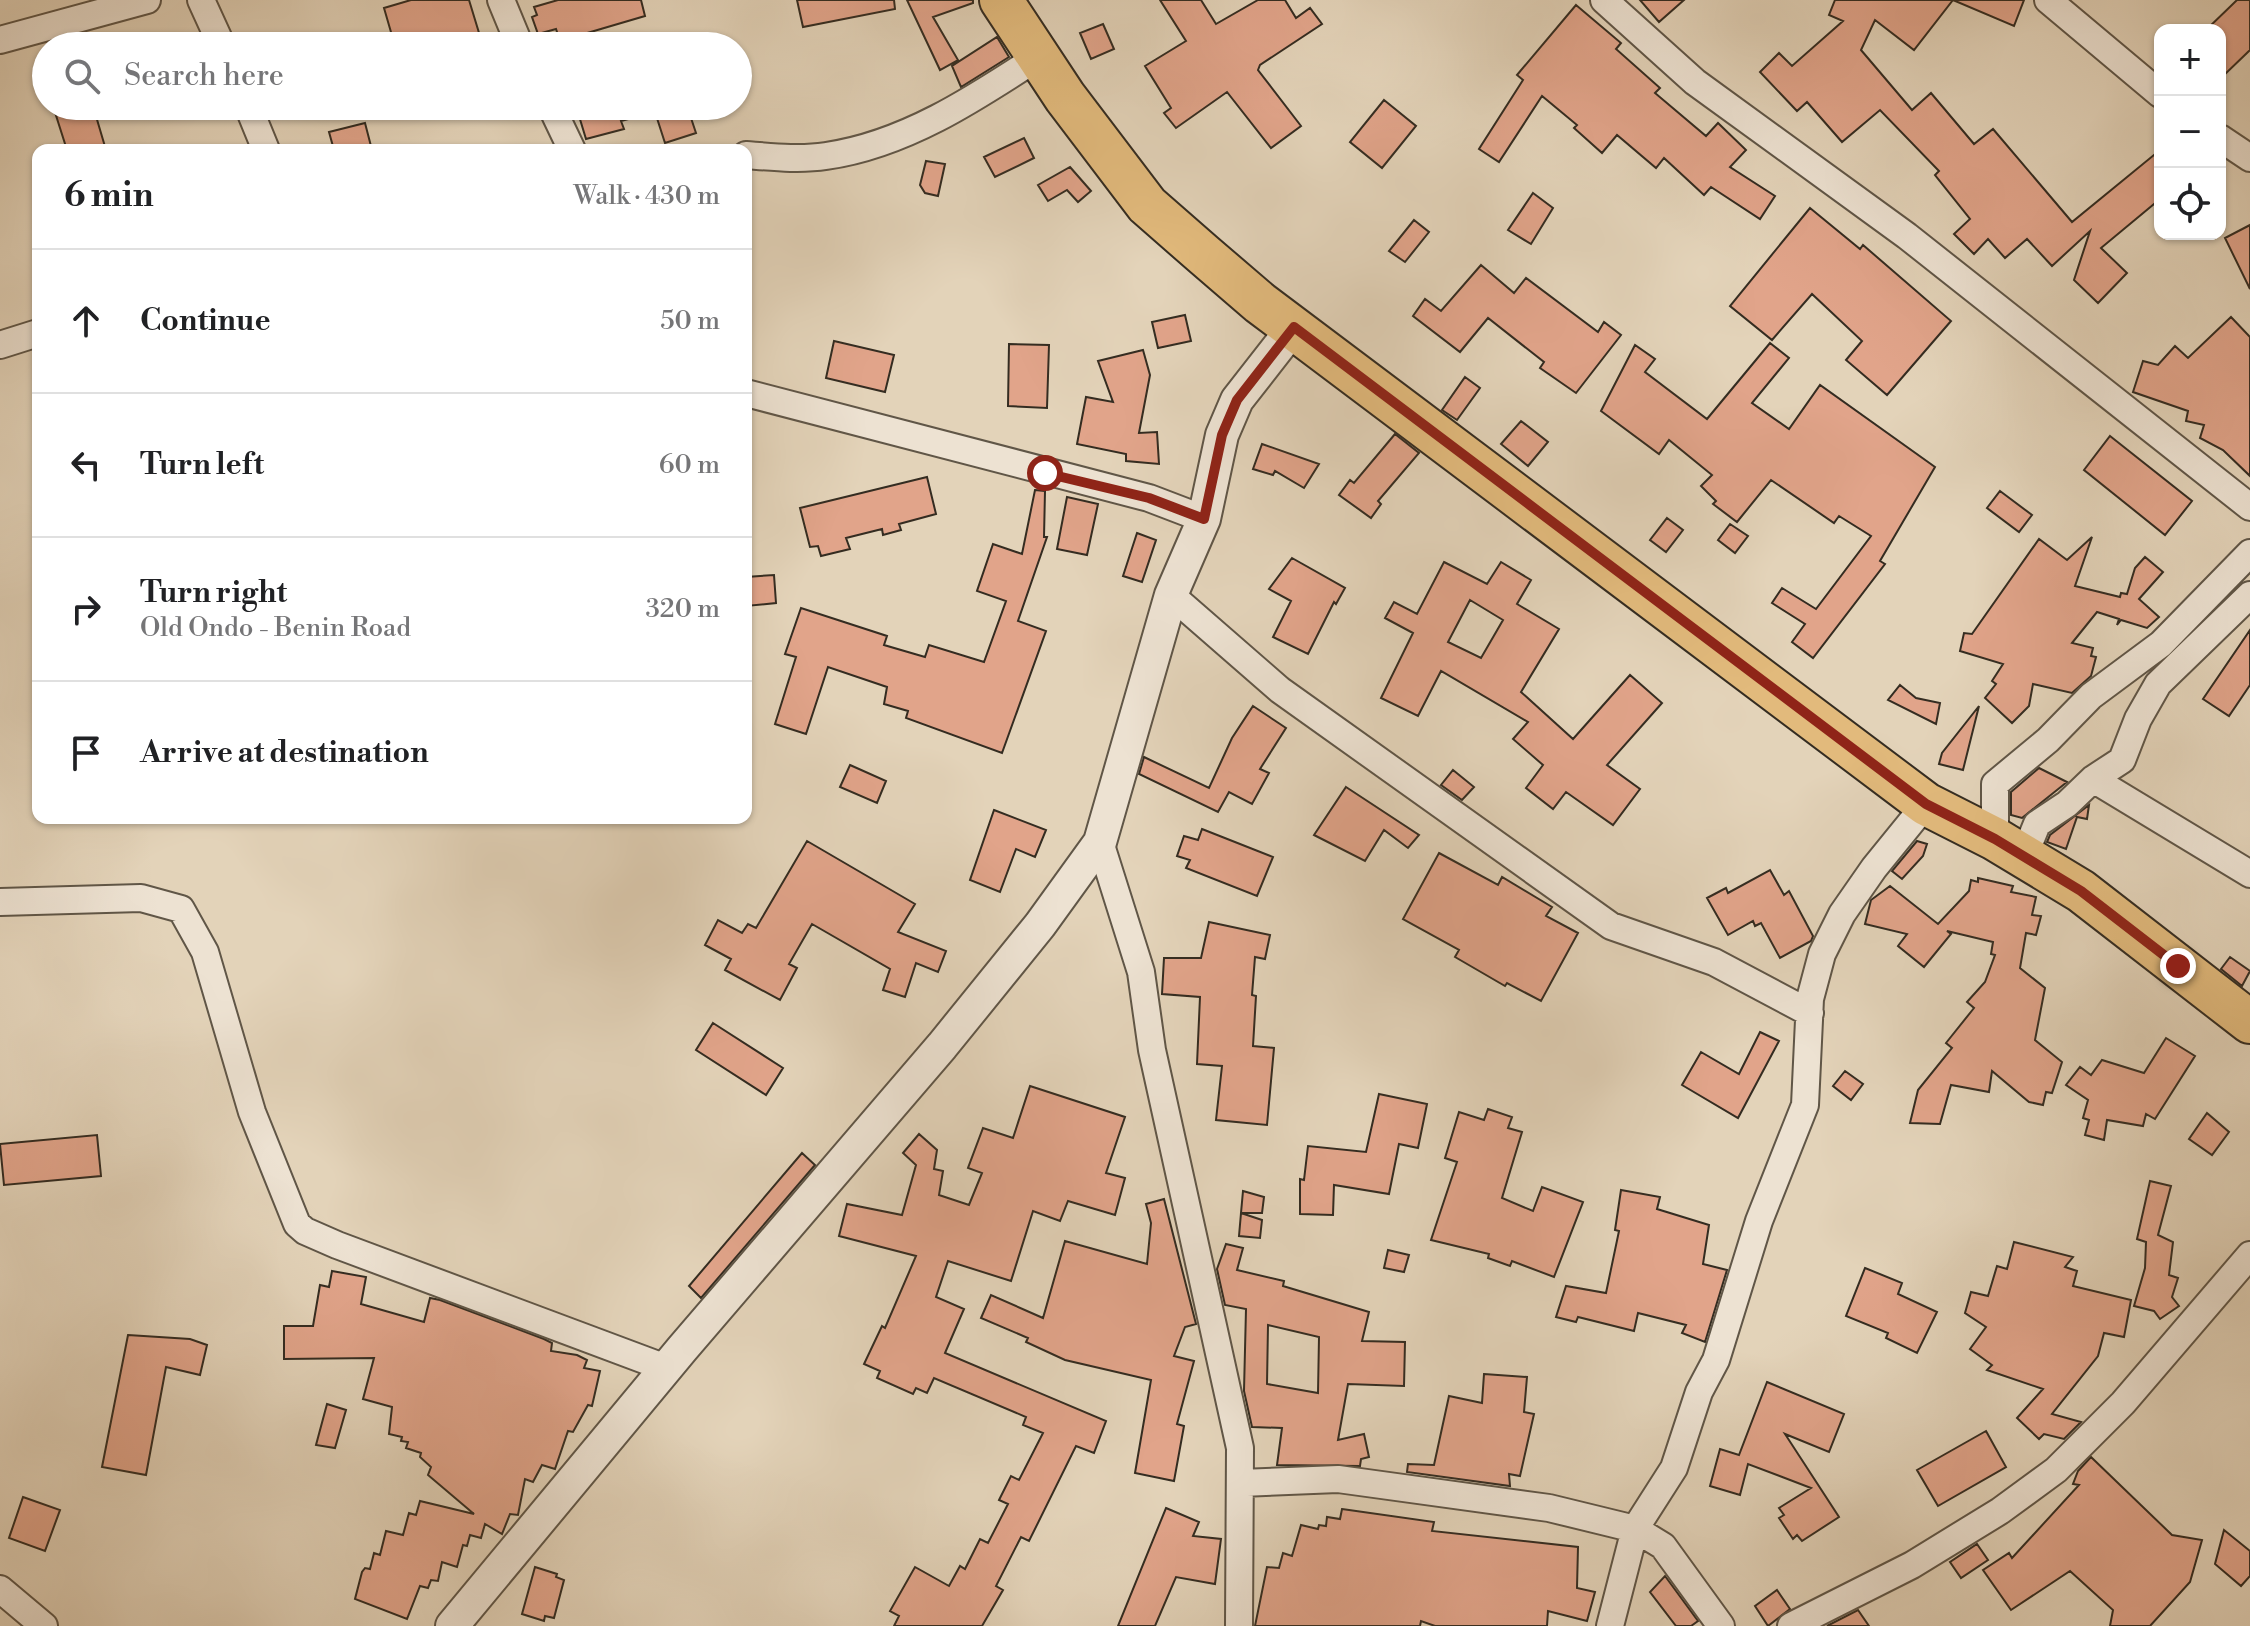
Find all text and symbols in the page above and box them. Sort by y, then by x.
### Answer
map controls [2154,24,2226,240]
button: + [2154,24,2226,96]
search box [32,32,752,120]
icon: search [60,54,104,98]
text: Search here [124,57,284,95]
button: − [2154,96,2226,168]
button: locate [2154,168,2226,240]
text: 6 min [64,175,154,217]
text: Walk · 430 m [573,180,720,212]
icon: ahead [64,299,108,343]
text: Continue [140,302,271,340]
text: 50 m [660,305,720,337]
icon: left [64,443,108,487]
text: Turn left [140,446,264,484]
text: 60 m [659,449,720,481]
route start [1027,455,1063,491]
text: Turn right [140,574,287,612]
icon: right [64,587,108,631]
text: 320 m [645,593,720,625]
text: Old Ondo - Benin Road [140,612,411,644]
icon: arrive [64,731,108,775]
text: Arrive at destination [140,734,429,772]
route end [2160,948,2196,984]

